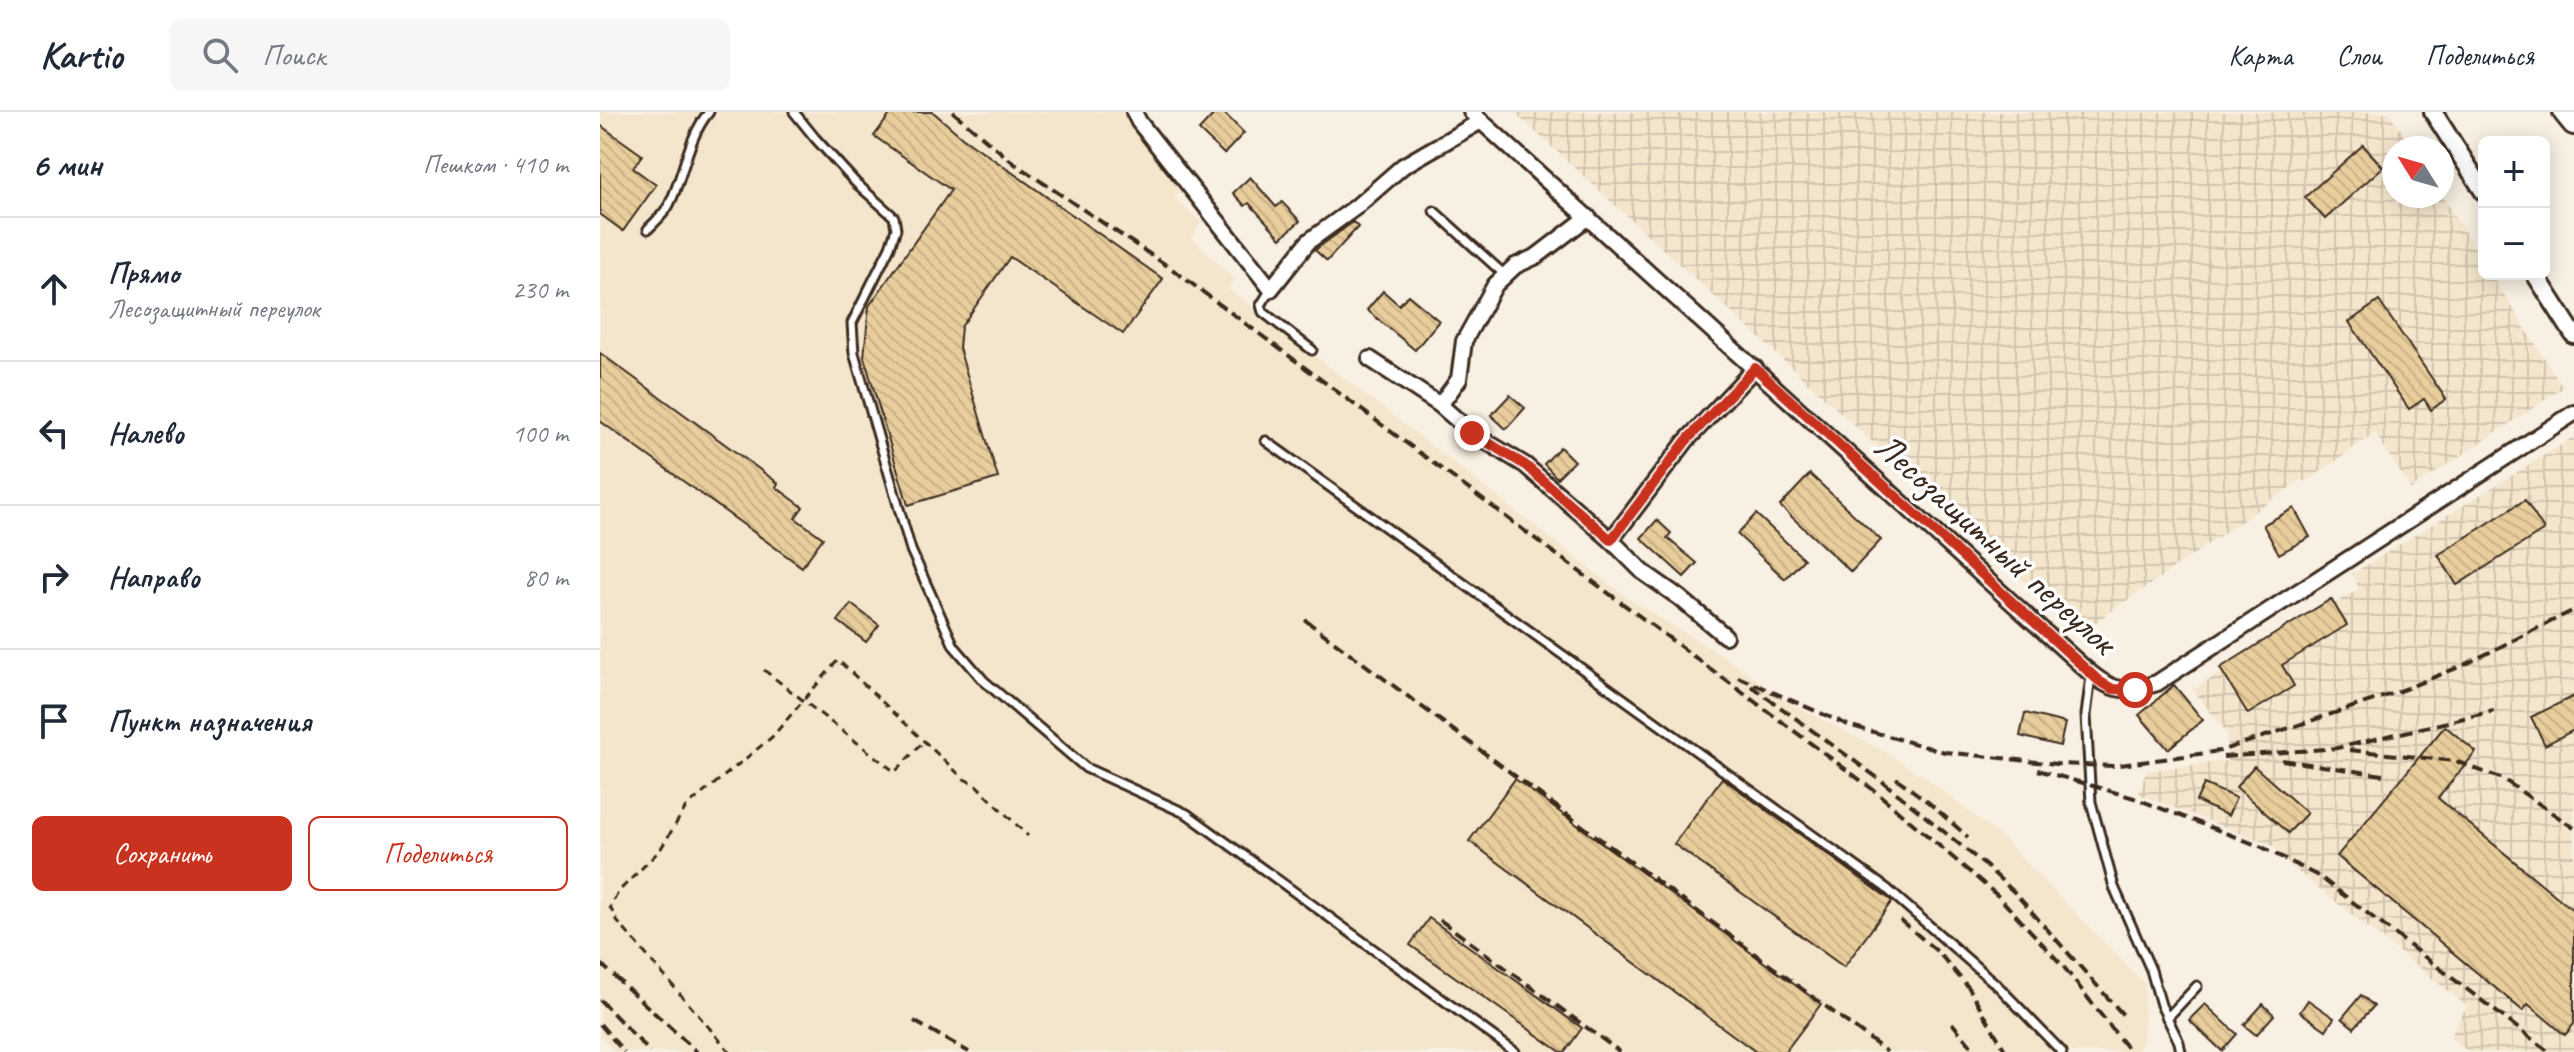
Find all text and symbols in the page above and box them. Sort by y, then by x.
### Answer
search box [170,19,730,91]
text: Kartio [40,32,122,79]
icon: search [198,33,242,77]
text: Поиск [262,36,326,74]
text: Карта [2229,38,2293,73]
text: Слои [2337,38,2382,73]
text: Поделиться [2426,38,2534,73]
north arrow [2382,136,2454,208]
map controls [2478,136,2550,280]
button: + [2478,136,2550,208]
text: 6 мин [32,143,102,186]
text: Пешком · 410 m [423,148,568,181]
button: − [2478,208,2550,280]
text: Прямо [108,254,179,292]
icon: ahead [32,267,76,311]
text: 230 m [512,273,568,306]
text: Лесозащитный переулок [108,292,320,325]
icon: left [32,411,76,455]
text: Налево [108,414,184,452]
route end [1454,415,1490,451]
text: 100 m [512,417,568,450]
street label: Лесозащитный переулок [1865,422,2129,667]
icon: right [32,555,76,599]
text: Направо [108,558,200,596]
text: 80 m [524,561,568,594]
route start [2117,672,2153,708]
icon: arrive [32,699,76,743]
text: Пункт назначения [108,702,311,740]
button: Сохранить [32,816,292,891]
button: Поделиться [308,816,568,891]

